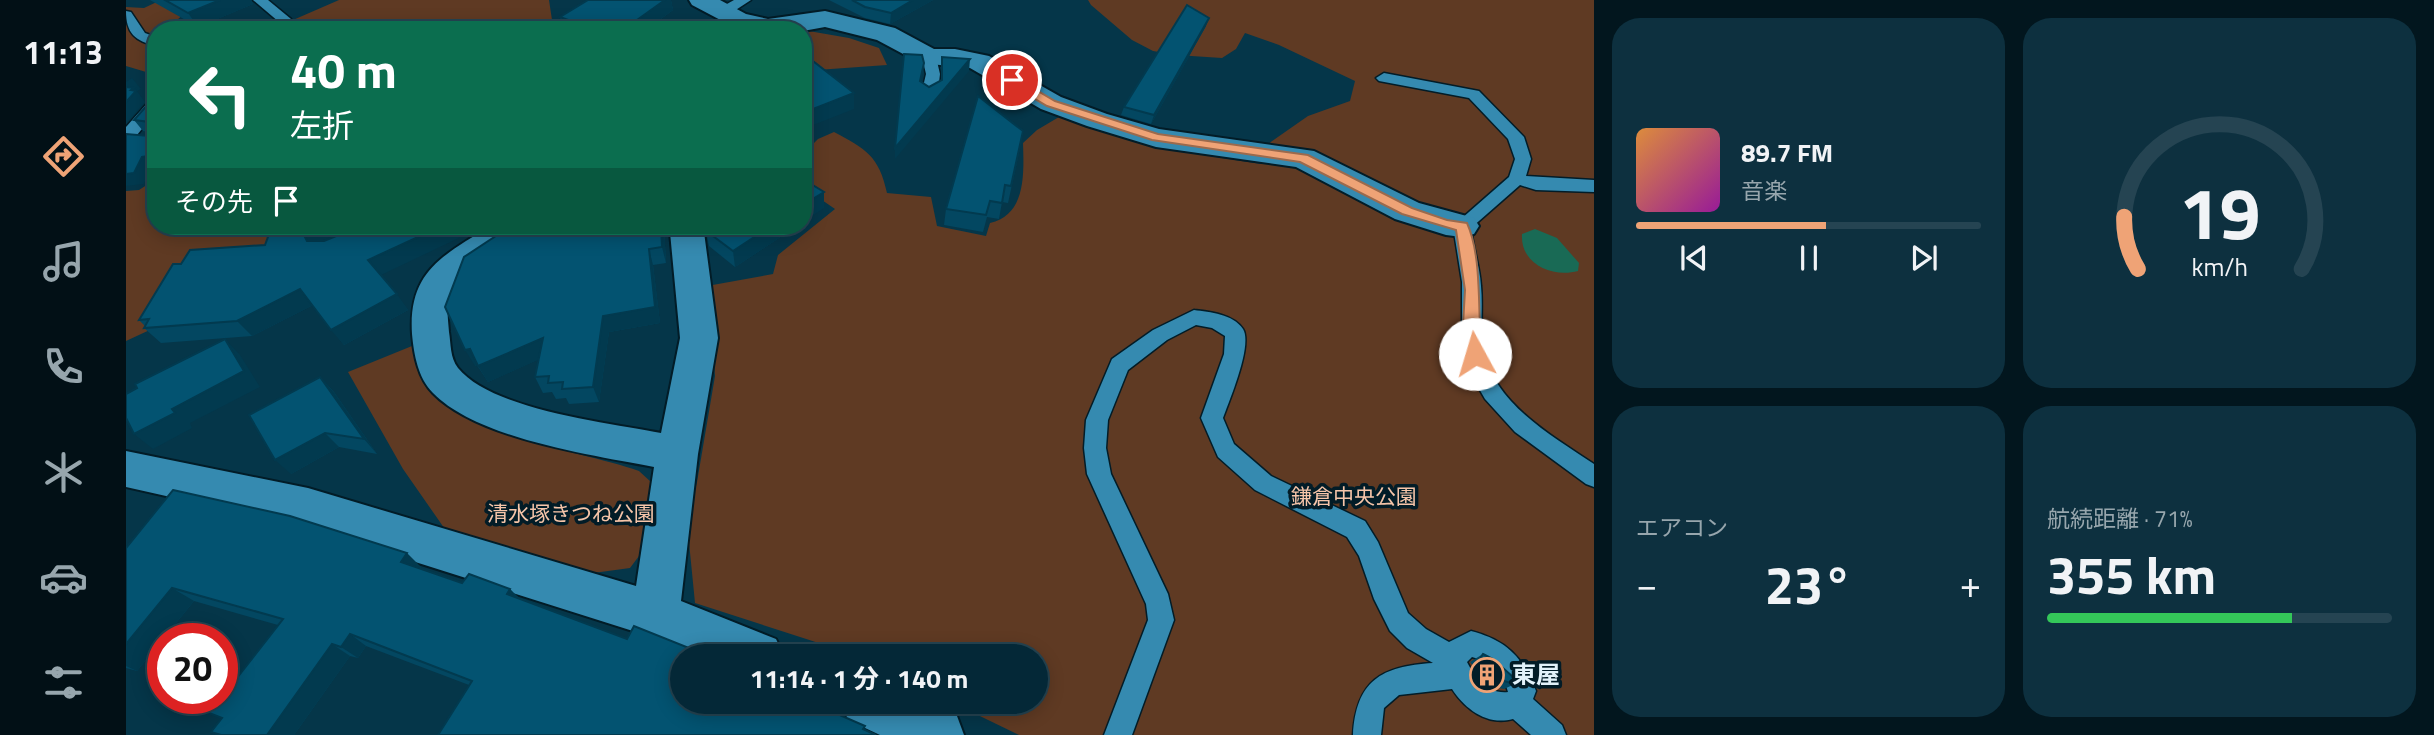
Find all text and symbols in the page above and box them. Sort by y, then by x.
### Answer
text: 11:13 [23,28,103,76]
text: 40 m [290,32,397,107]
icon: left [175,49,266,140]
pin [982,50,1042,110]
icon: arrive [993,61,1031,99]
text: 左折 [290,101,354,149]
icon: directions [39,132,88,181]
text: 89.7 FM [1741,133,1833,172]
text: 19 [2179,157,2260,267]
text: 音楽 [1741,173,1787,208]
text: その先 [175,182,253,221]
icon: arrive [267,182,305,220]
icon: music [39,237,88,286]
icon: previous [1675,239,1713,277]
icon: pause [1790,239,1828,277]
icon: next [1905,239,1943,277]
text: km/h [2191,248,2248,286]
position arrow [1438,317,1512,391]
icon: phone [39,342,88,391]
icon: climate [39,448,88,497]
park label: 鎌倉中央公園 [1291,480,1417,512]
park label: 清水塚きつね公園 [487,497,655,529]
text: 航続距離 · 71% [2047,501,2193,536]
text: エアコン [1636,510,1728,545]
text: 355 km [2047,535,2216,614]
text: 23° [1765,545,1852,624]
icon: car [39,553,88,602]
text: − [1636,555,1657,613]
text: + [1960,555,1981,613]
speed limit sign: 20 [147,623,238,714]
building icon: 東屋 [1468,656,1506,694]
place label: 東屋 [1512,656,1560,692]
icon: filters [39,658,88,707]
text: 11:14 · 1 分 · 140 m [750,659,968,698]

